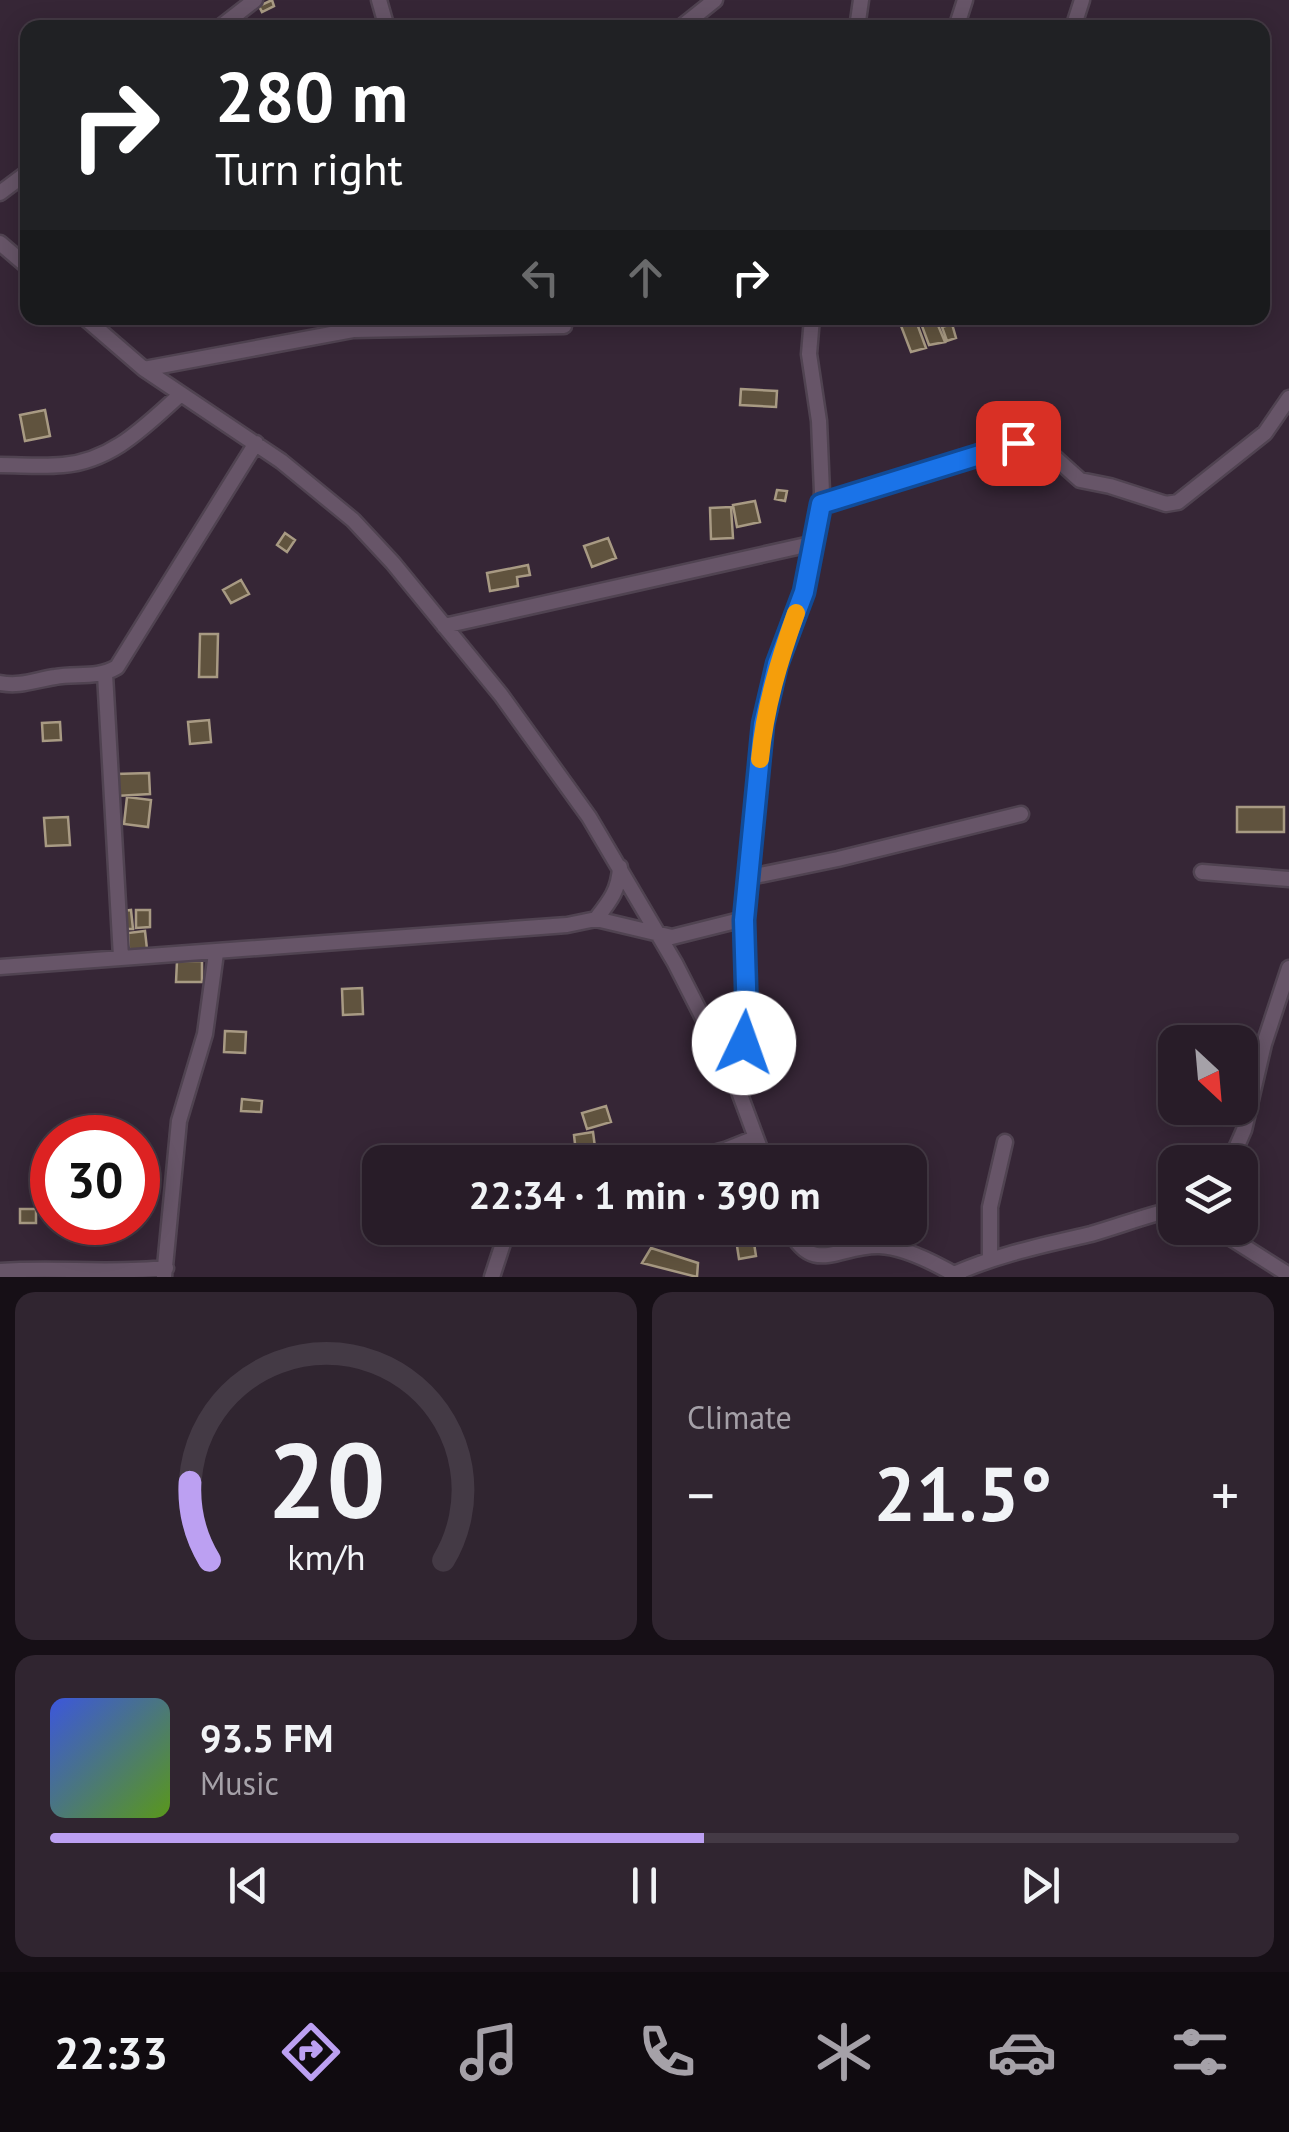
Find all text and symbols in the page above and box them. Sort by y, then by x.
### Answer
text: 280 m [215,51,408,141]
icon: right [50,60,180,190]
text: Turn right [215,139,403,197]
icon: left [513,250,568,305]
icon: ahead [618,250,673,305]
icon: right [723,250,778,305]
pin [976,401,1061,486]
icon: arrive [991,416,1046,471]
position arrow [692,991,796,1095]
north arrow [1158,1025,1258,1125]
map controls [1158,1025,1258,1245]
speed limit sign: 30 [30,1115,160,1245]
button: layers [1158,1145,1258,1245]
text: 22:34 · 1 min · 390 m [469,1170,820,1219]
text: Climate [687,1396,792,1438]
text: 20 [267,1412,385,1547]
text: 21.5° [874,1445,1052,1542]
text: − [687,1459,715,1530]
text: + [1211,1459,1239,1530]
text: km/h [287,1534,365,1580]
text: 93.5 FM [200,1713,333,1762]
text: Music [200,1762,279,1804]
icon: previous [221,1858,276,1913]
icon: pause [617,1858,672,1913]
icon: next [1013,1858,1068,1913]
icon: directions [276,2017,346,2087]
icon: music [454,2017,524,2087]
icon: phone [632,2017,702,2087]
icon: climate [809,2017,879,2087]
icon: car [987,2017,1057,2087]
icon: filters [1165,2017,1235,2087]
text: 22:33 [54,2023,168,2081]

